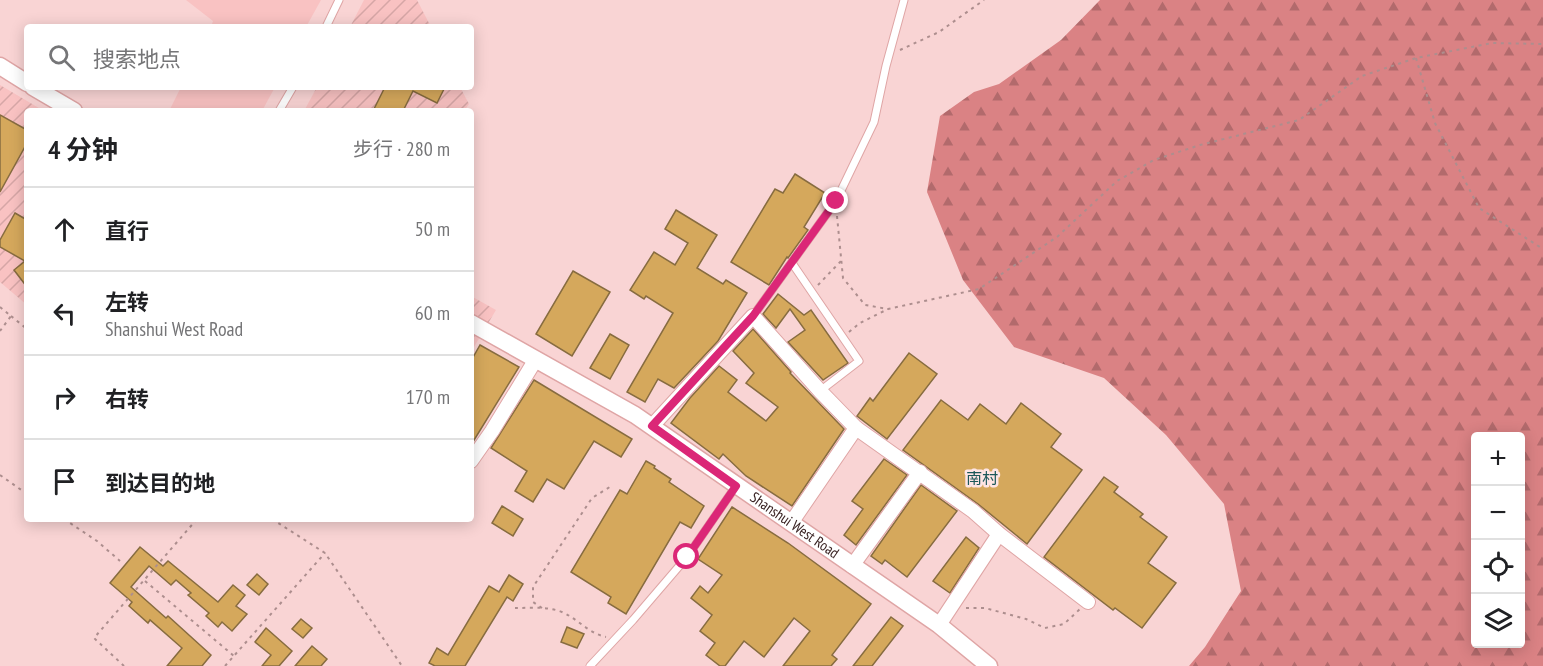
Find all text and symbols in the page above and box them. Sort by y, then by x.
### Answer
search box [24,24,474,90]
icon: search [45,41,78,74]
text: 搜索地点 [93,45,181,73]
text: 4 分钟 [48,133,118,166]
text: 步行 · 280 m [353,136,450,162]
route end [822,187,848,213]
icon: ahead [48,213,81,246]
text: 50 m [415,216,450,242]
text: 直行 [105,217,149,245]
text: 左转 [105,288,149,316]
icon: left [48,297,81,330]
text: 60 m [415,300,450,326]
text: Shanshui West Road [105,316,243,342]
icon: right [48,381,81,414]
text: 170 m [406,384,450,410]
text: 右转 [105,385,149,413]
map controls [1471,432,1525,648]
button: + [1471,432,1525,486]
icon: arrive [48,465,81,498]
district label: 南村 [966,468,998,488]
text: 到达目的地 [105,469,215,497]
button: − [1471,486,1525,540]
street label: Shanshui West Road [747,488,843,562]
button: locate [1471,540,1525,594]
route start [673,543,699,569]
button: layers [1471,594,1525,648]

